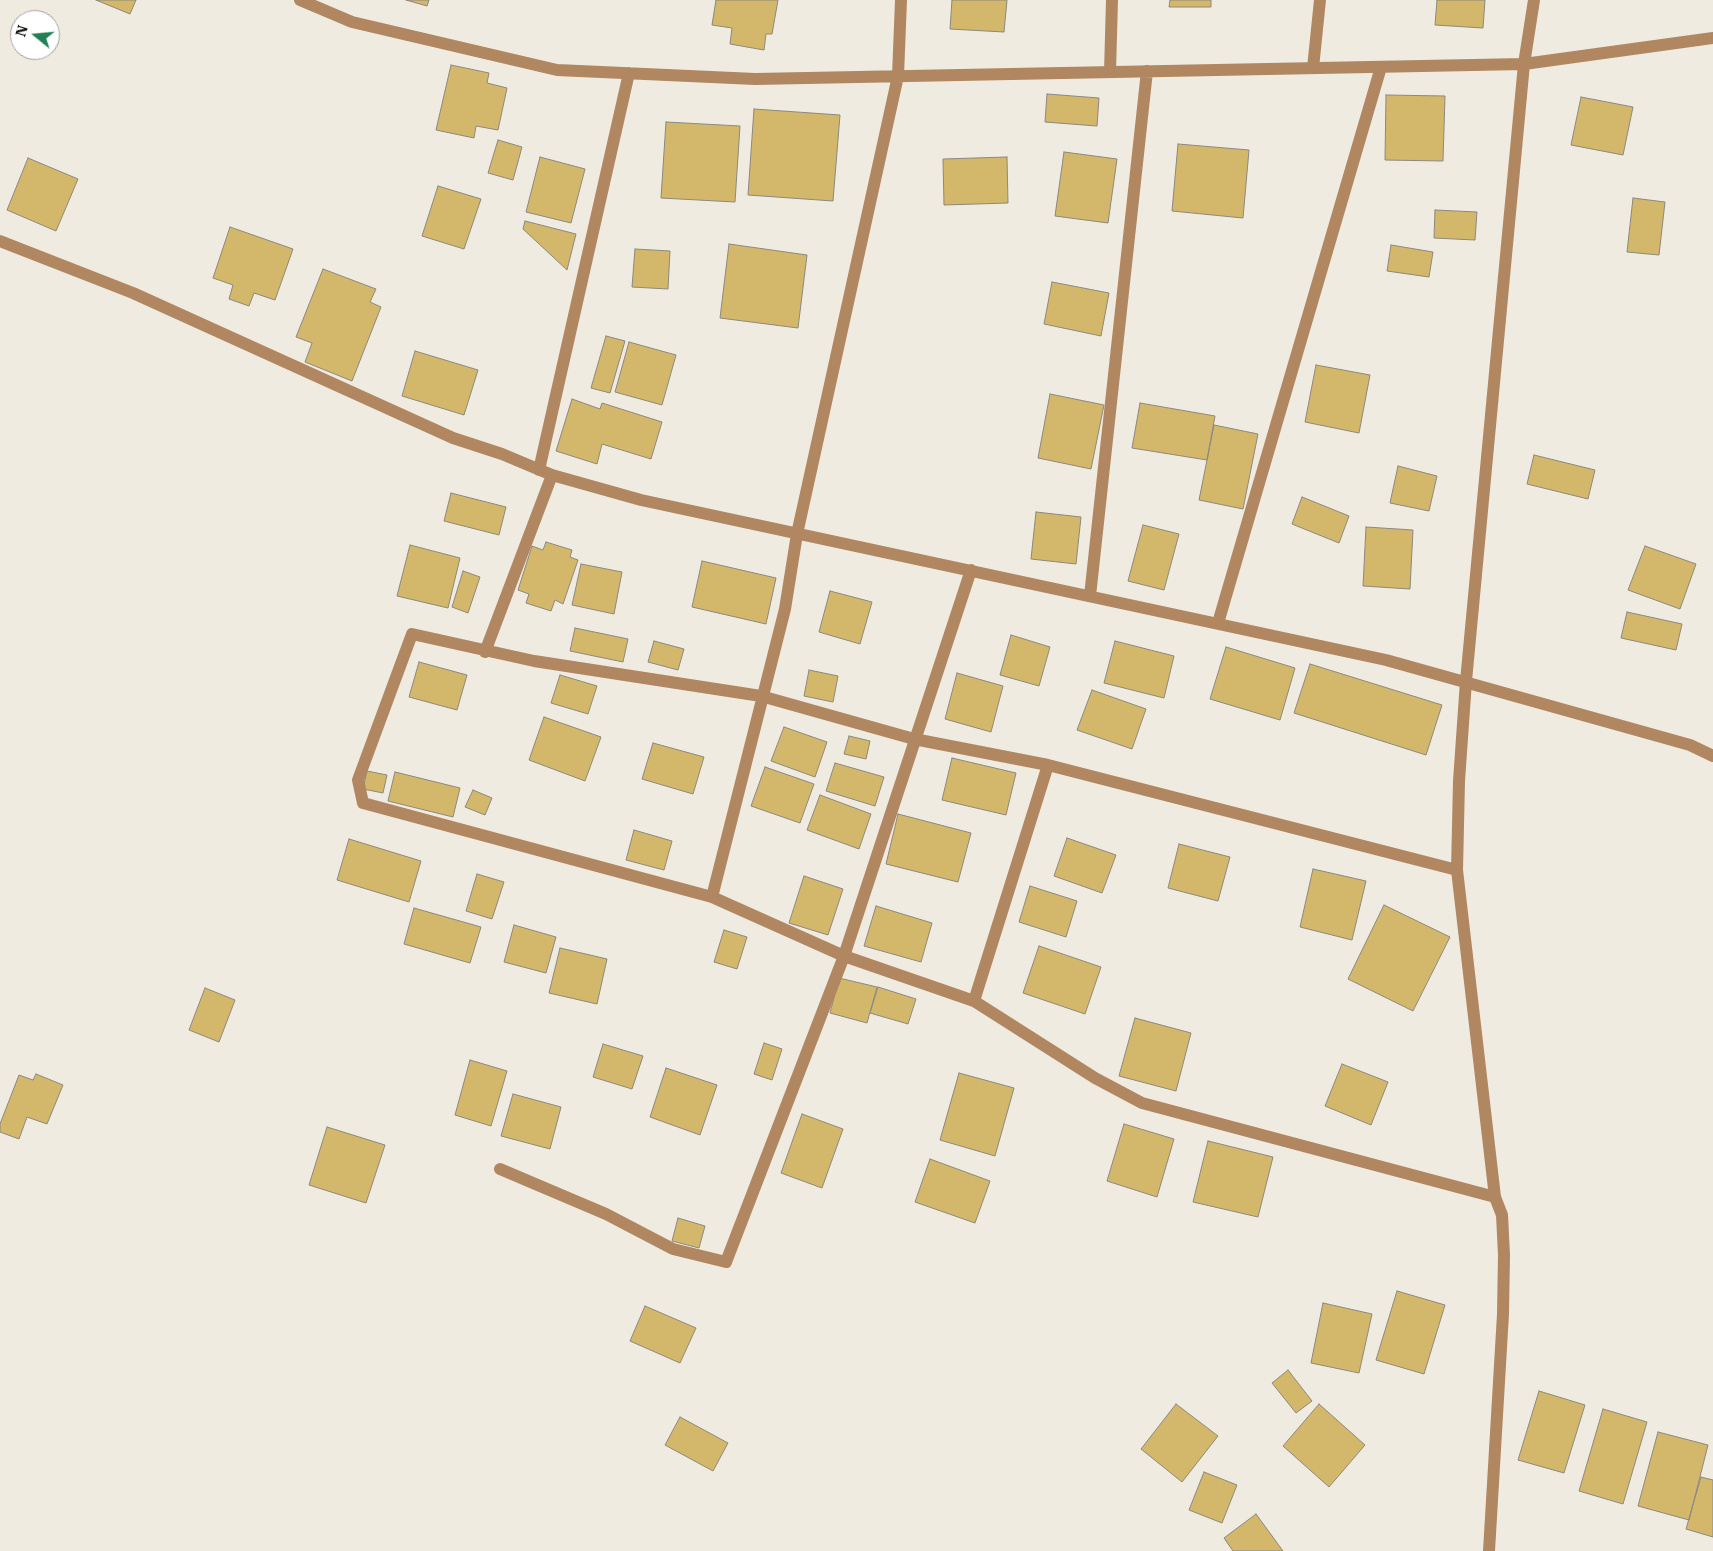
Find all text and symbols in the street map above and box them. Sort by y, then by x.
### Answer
north arrow [10,10,60,60]
text: N [11,23,32,39]

